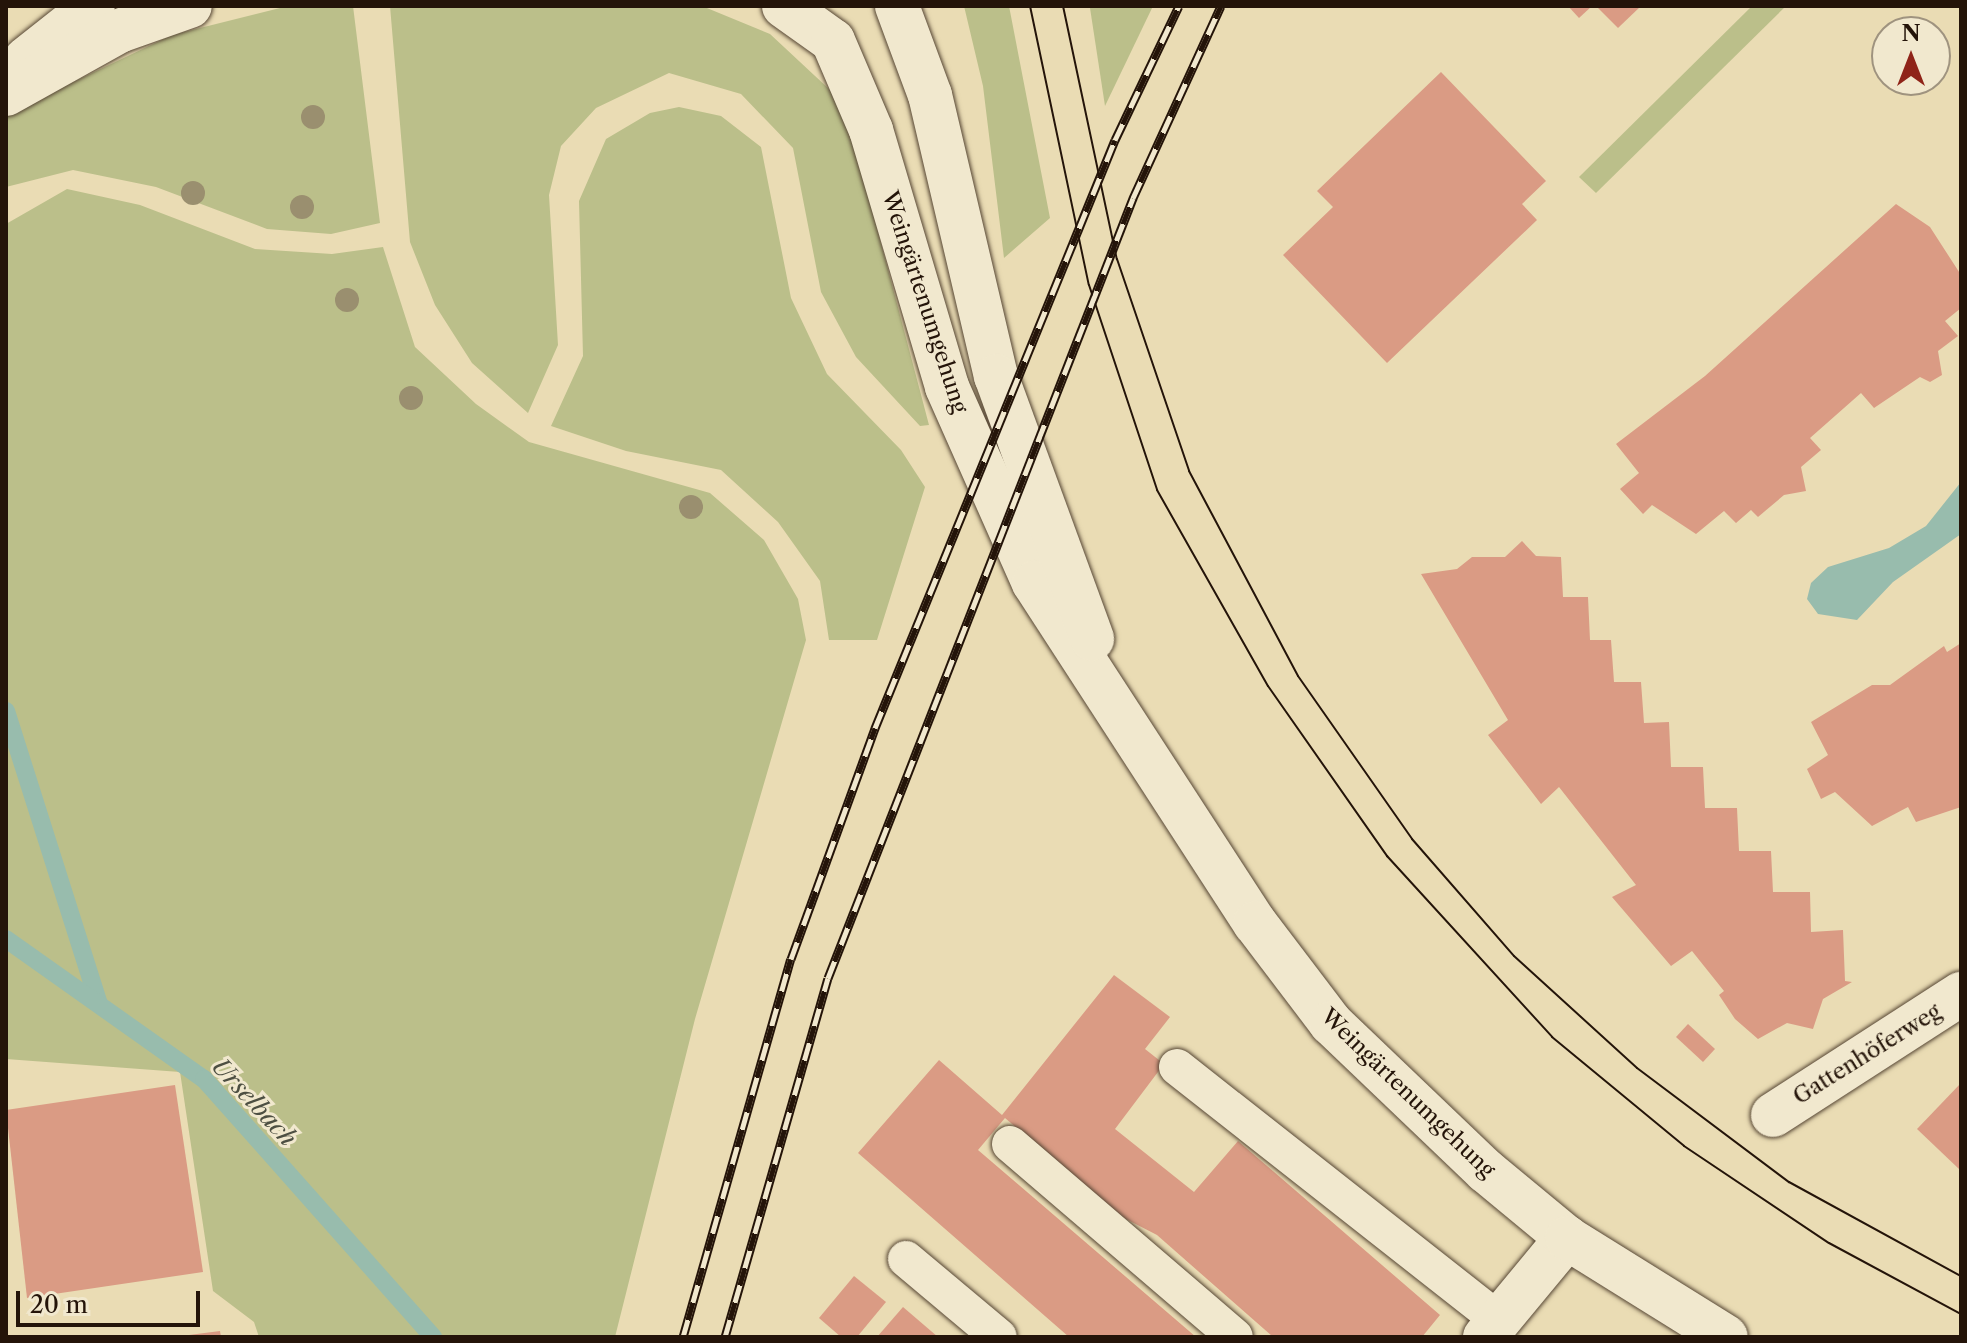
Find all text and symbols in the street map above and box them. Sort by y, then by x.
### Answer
north arrow [1871,16,1951,96]
text: N [1901,20,1921,47]
street label: Weingärtenumgehung [877,188,973,416]
street label: Gattenhöferweg [1788,998,1946,1110]
street label: Weingärtenumgehung [1315,1003,1501,1183]
water label: Urselbach [206,1052,302,1152]
scale bar [20,1275,204,1325]
text: 20 m [30,1290,88,1319]

